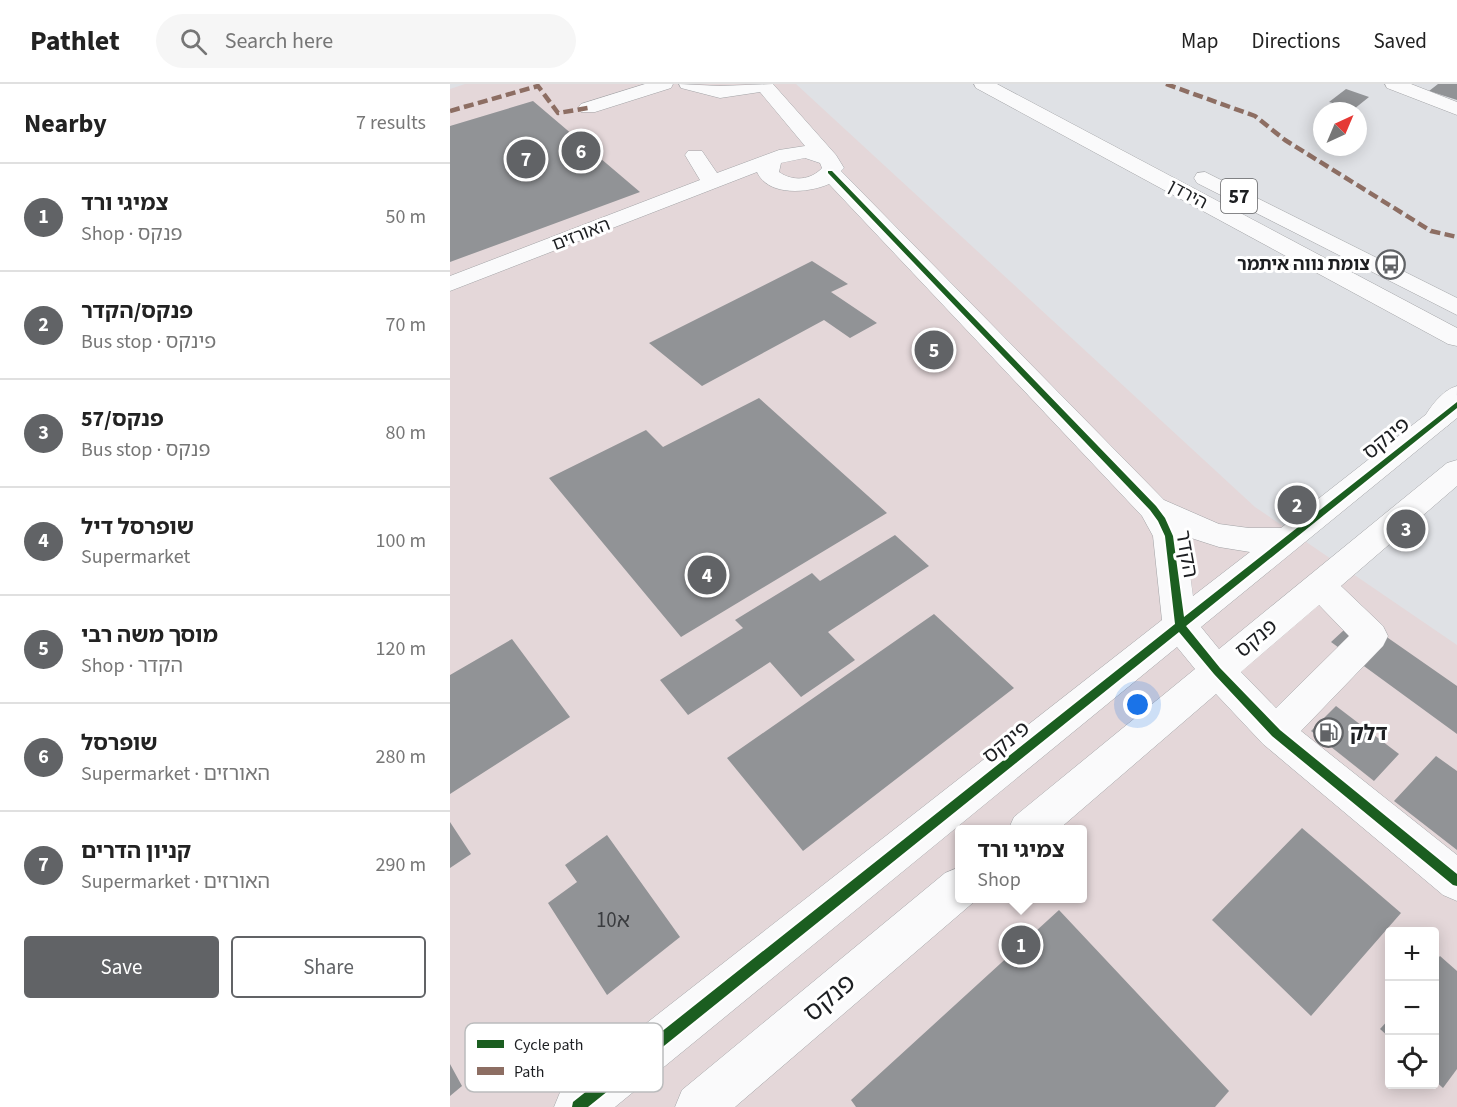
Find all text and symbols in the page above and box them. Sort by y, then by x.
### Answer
search box [156,14,576,68]
text: Pathlet [30,21,120,61]
icon: search [177,25,210,58]
text: Search here [225,25,333,57]
text: Map [1181,26,1219,56]
text: Directions [1252,26,1340,56]
text: Saved [1373,26,1427,56]
north arrow [1313,102,1367,156]
text: Nearby [24,105,107,142]
text: 7 results [356,109,426,137]
pin: 6 [562,128,600,174]
pin: 7 [506,136,546,182]
street label: הירדן [1164,174,1212,215]
road number: 57 [1221,179,1257,213]
text: צמיגי ורד [81,187,168,219]
text: 1 [38,203,49,231]
text: 50 m [386,203,426,231]
street label: האורזים [549,212,614,257]
text: Shop · פנקס [81,220,182,248]
bus stop icon: צומת נווה איתמר [1375,248,1407,280]
place label: צומת נווה איתמר [1237,252,1370,277]
text: פנקס/הקדר [81,295,193,327]
text: 2 [38,311,49,339]
text: 70 m [386,311,426,339]
text: Bus stop · פינקס [81,328,216,356]
pin: 5 [914,328,954,372]
text: פנקס/57 [81,403,164,435]
street label: פינקס [1356,410,1416,466]
text: 3 [38,419,49,447]
text: 80 m [386,419,426,447]
text: Bus stop · פנקס [81,436,210,464]
pin: 2 [1278,482,1316,528]
pin: 3 [1386,506,1426,552]
text: שופרסל דיל [81,511,194,543]
text: 4 [38,527,49,555]
text: 100 m [376,527,426,555]
street label: הקדר [1168,528,1206,580]
text: Supermarket [81,543,190,571]
pin: 4 [688,552,726,598]
street label: פנקס [1228,611,1284,665]
text: מוסך משה רבי [81,619,218,651]
text: 5 [38,635,49,663]
text: 120 m [376,635,426,663]
text: Shop · הקדר [81,652,183,680]
your location [1123,690,1152,719]
street label: פינקס [976,714,1036,770]
fuel station icon: דלק [1313,717,1345,749]
place label: דלק [1350,718,1387,748]
text: שופרסל [81,727,158,759]
text: 6 [38,743,49,771]
text: 280 m [376,743,426,771]
text: Supermarket · האורזים [81,760,270,788]
popup [955,825,1087,903]
text: צמיגי ורד [977,834,1065,866]
text: קניון הדרים [81,835,191,867]
text: 7 [38,851,49,879]
text: 290 m [376,851,426,879]
text: Shop [977,866,1021,894]
text: Supermarket · האורזים [81,868,270,896]
house number: 10א [596,905,630,935]
pin: 1 [1002,922,1040,968]
map controls [1385,927,1439,1089]
button: + [1385,927,1439,981]
button: Save [24,936,219,998]
button: Share [231,936,426,998]
street label: פנקס [795,964,864,1030]
button: − [1385,981,1439,1035]
legend [465,1023,663,1092]
text: Cycle path [514,1034,583,1056]
button: locate [1385,1035,1439,1089]
text: Path [514,1061,544,1083]

